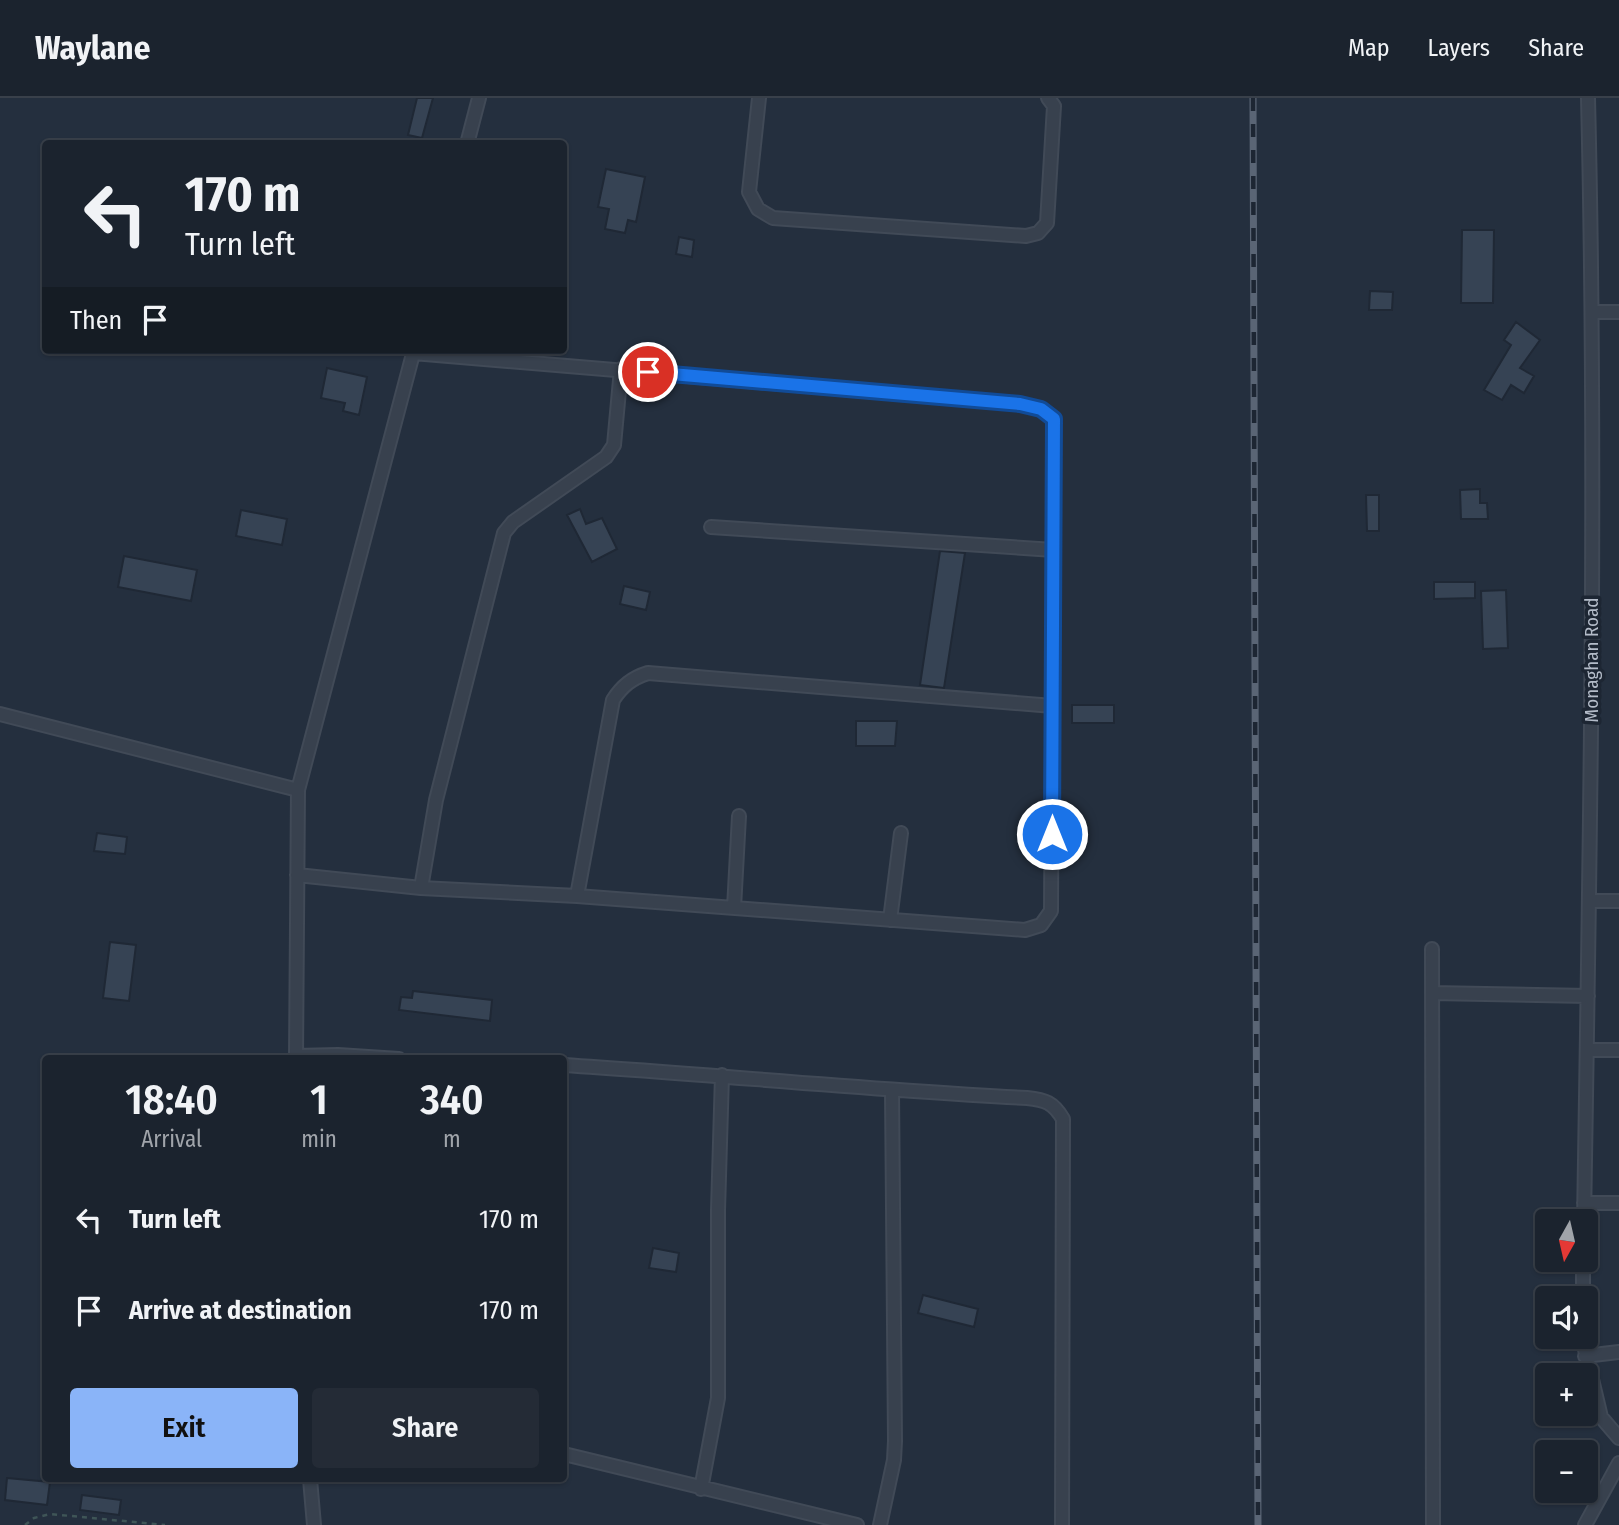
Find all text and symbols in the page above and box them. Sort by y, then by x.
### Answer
text: Waylane [35,28,150,68]
text: Map [1348,34,1390,62]
text: Layers [1428,34,1490,62]
text: Share [1528,34,1584,62]
text: 170 m [185,165,301,224]
icon: left [70,168,161,259]
text: Turn left [185,225,295,263]
icon: arrive [136,301,174,339]
text: Then [70,305,122,336]
pin [618,342,678,402]
icon: arrive [629,353,667,391]
street label: Monaghan Road [1580,598,1603,722]
position arrow [1015,797,1089,871]
text: 18:40 [125,1075,218,1125]
text: 1 [310,1075,328,1125]
text: 340 [420,1075,484,1125]
text: Arrival [141,1125,202,1153]
text: min [301,1125,337,1153]
text: m [443,1125,461,1153]
icon: left [70,1201,108,1239]
text: Turn left [129,1204,221,1235]
text: 170 m [479,1204,539,1235]
north arrow [1535,1209,1598,1272]
map controls [1535,1209,1598,1503]
button: sound [1535,1286,1598,1349]
icon: arrive [70,1292,108,1330]
text: Arrive at destination [129,1295,352,1326]
text: 170 m [479,1295,539,1326]
button: + [1535,1363,1598,1426]
button: Exit [70,1388,298,1468]
button: Share [312,1388,539,1468]
button: − [1535,1440,1598,1503]

